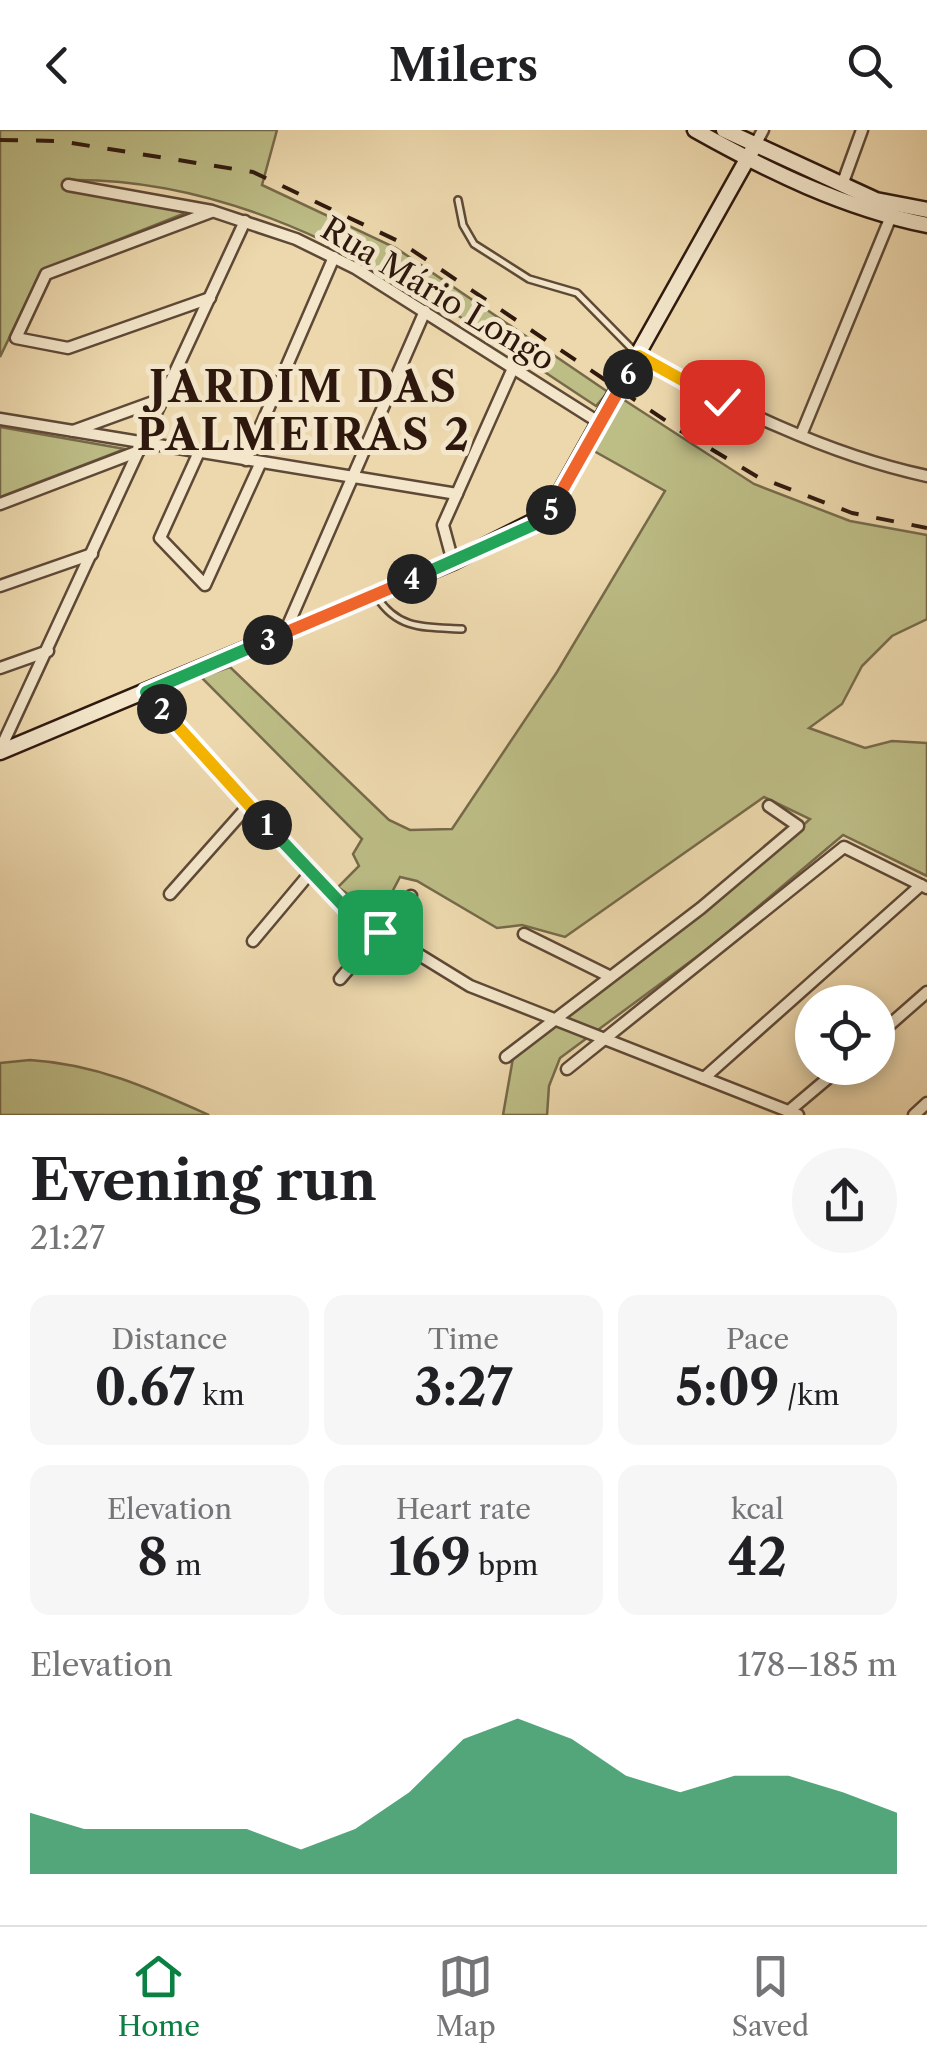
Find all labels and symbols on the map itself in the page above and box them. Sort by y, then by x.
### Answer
street label: Rua Mário Longo [314,209,562,379]
pin: 6 [603,349,653,399]
pin [680,360,765,445]
district label: JARDIM DAS PALMEIRAS 2 [136,361,472,461]
pin: 5 [526,485,576,535]
pin: 4 [387,554,437,604]
pin: 3 [243,615,293,665]
pin: 2 [137,684,187,734]
pin: 1 [242,800,292,850]
pin [338,890,423,975]

